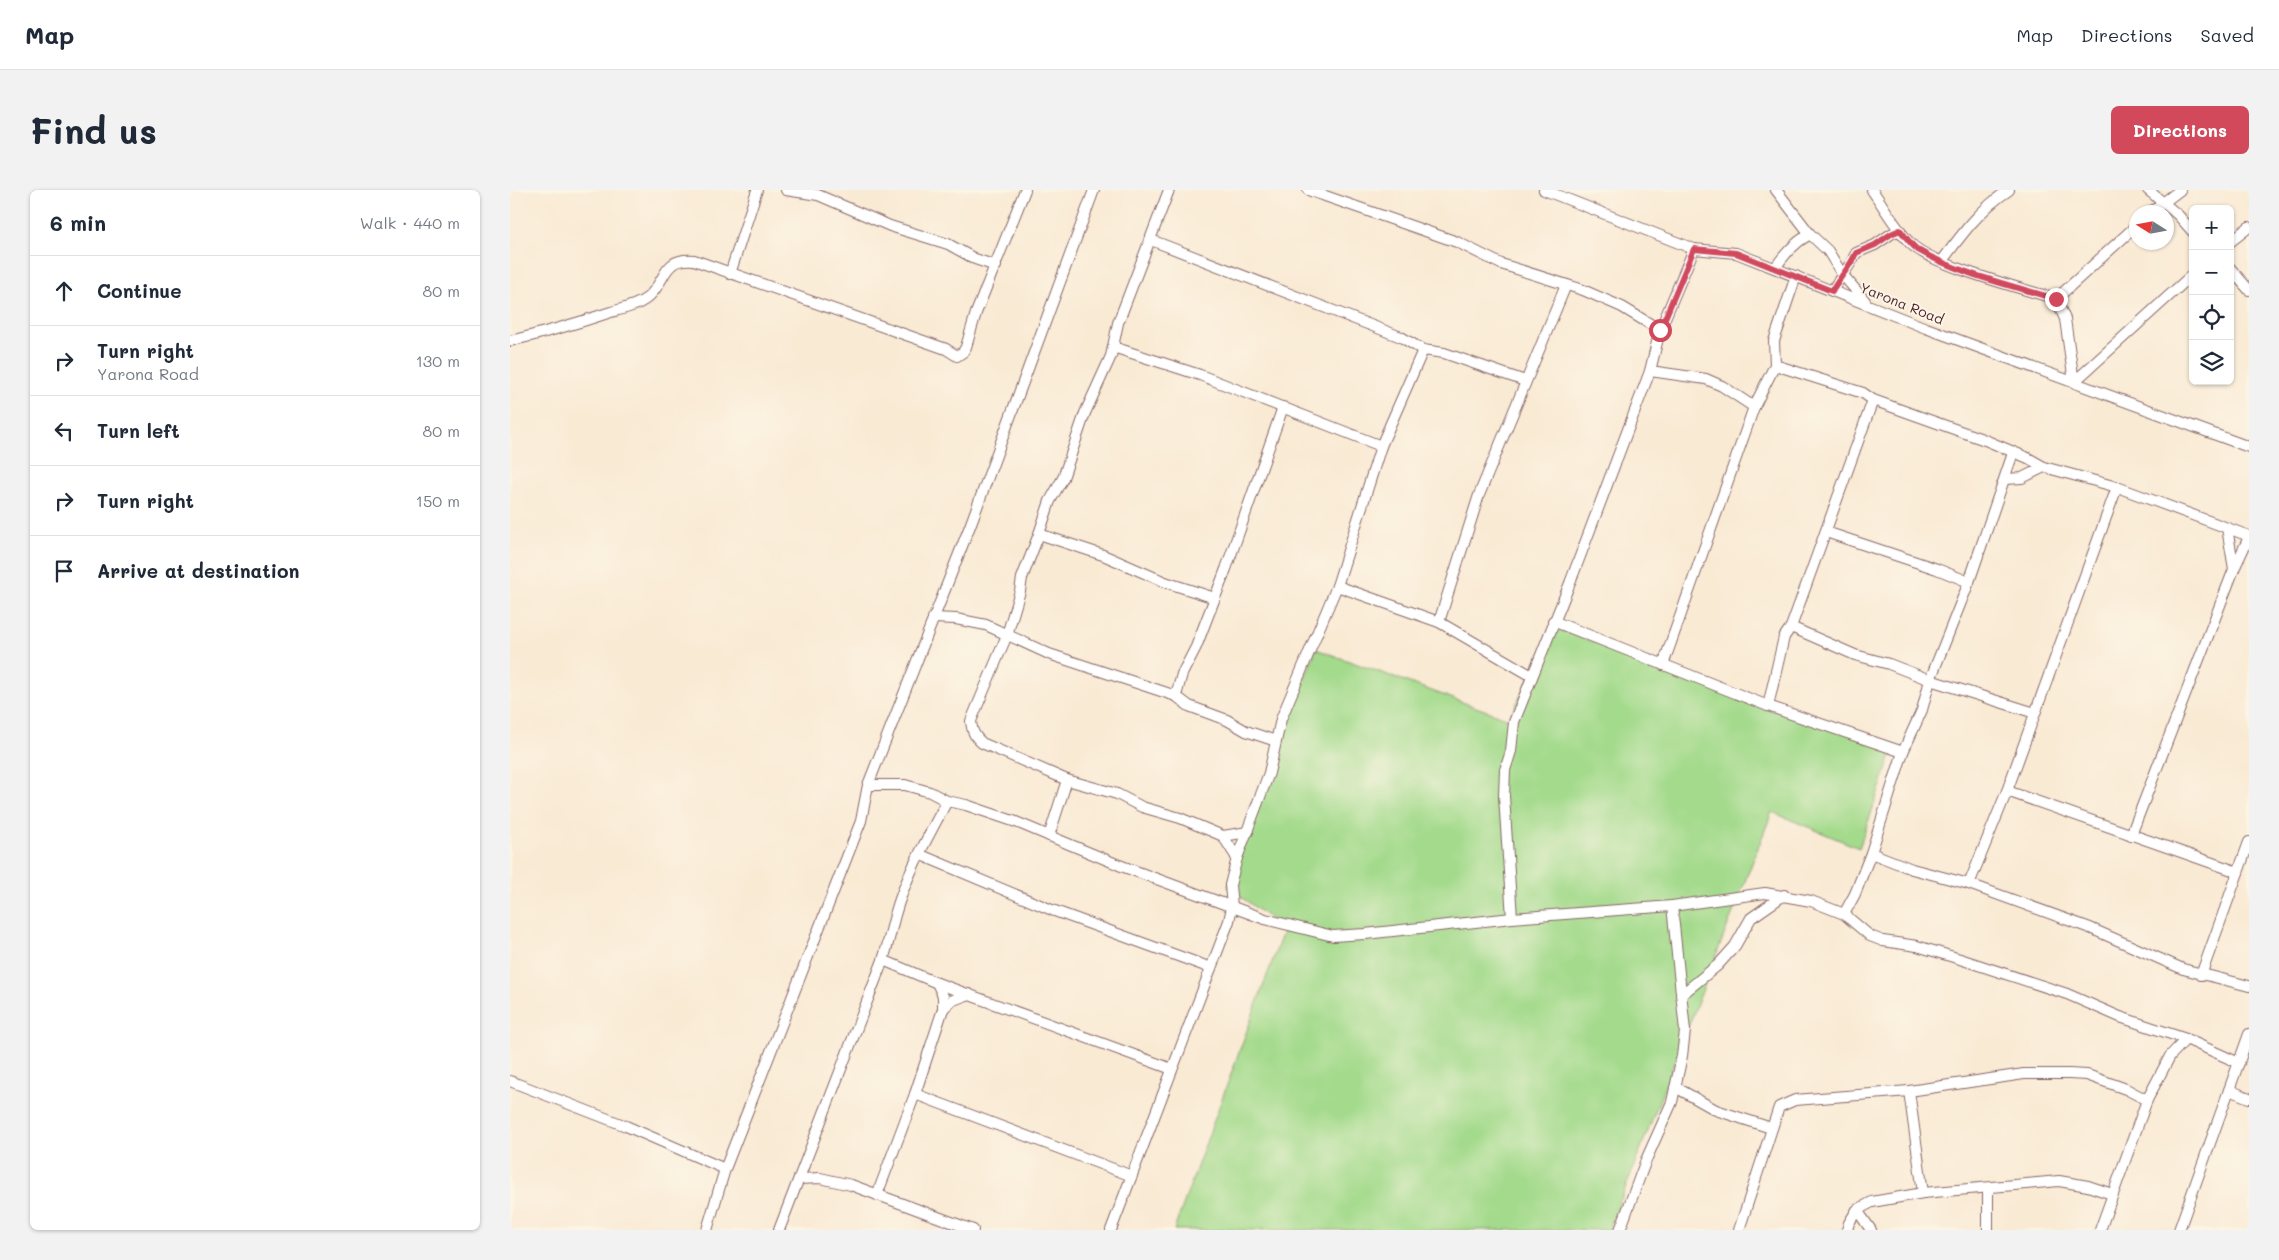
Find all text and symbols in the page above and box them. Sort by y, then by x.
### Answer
text: Map [25,19,74,50]
text: Map [2016,23,2053,47]
text: Directions [2081,23,2173,47]
text: Saved [2201,23,2254,47]
button: Directions [2111,106,2249,154]
text: Find us [30,107,157,153]
north arrow [2129,205,2174,250]
map controls [2189,205,2234,385]
button: + [2189,205,2234,250]
text: 6 min [50,209,106,236]
text: Walk · 440 m [360,212,460,233]
button: − [2189,250,2234,295]
icon: ahead [50,277,78,305]
text: Continue [97,278,182,303]
street label: Yarona Road [1857,278,1947,329]
text: 80 m [423,280,460,301]
route end [2045,288,2068,311]
button: locate [2189,295,2234,340]
route start [1649,319,1672,342]
text: Turn right [97,338,194,363]
button: layers [2189,340,2234,385]
icon: right [50,347,78,375]
text: 130 m [416,350,460,371]
text: Yarona Road [97,363,199,384]
icon: left [50,417,78,445]
text: Turn left [97,418,180,443]
text: 80 m [423,420,460,441]
icon: right [50,487,78,515]
text: Turn right [97,488,194,513]
text: 150 m [416,490,460,511]
icon: arrive [50,557,78,585]
text: Arrive at destination [97,558,300,583]

